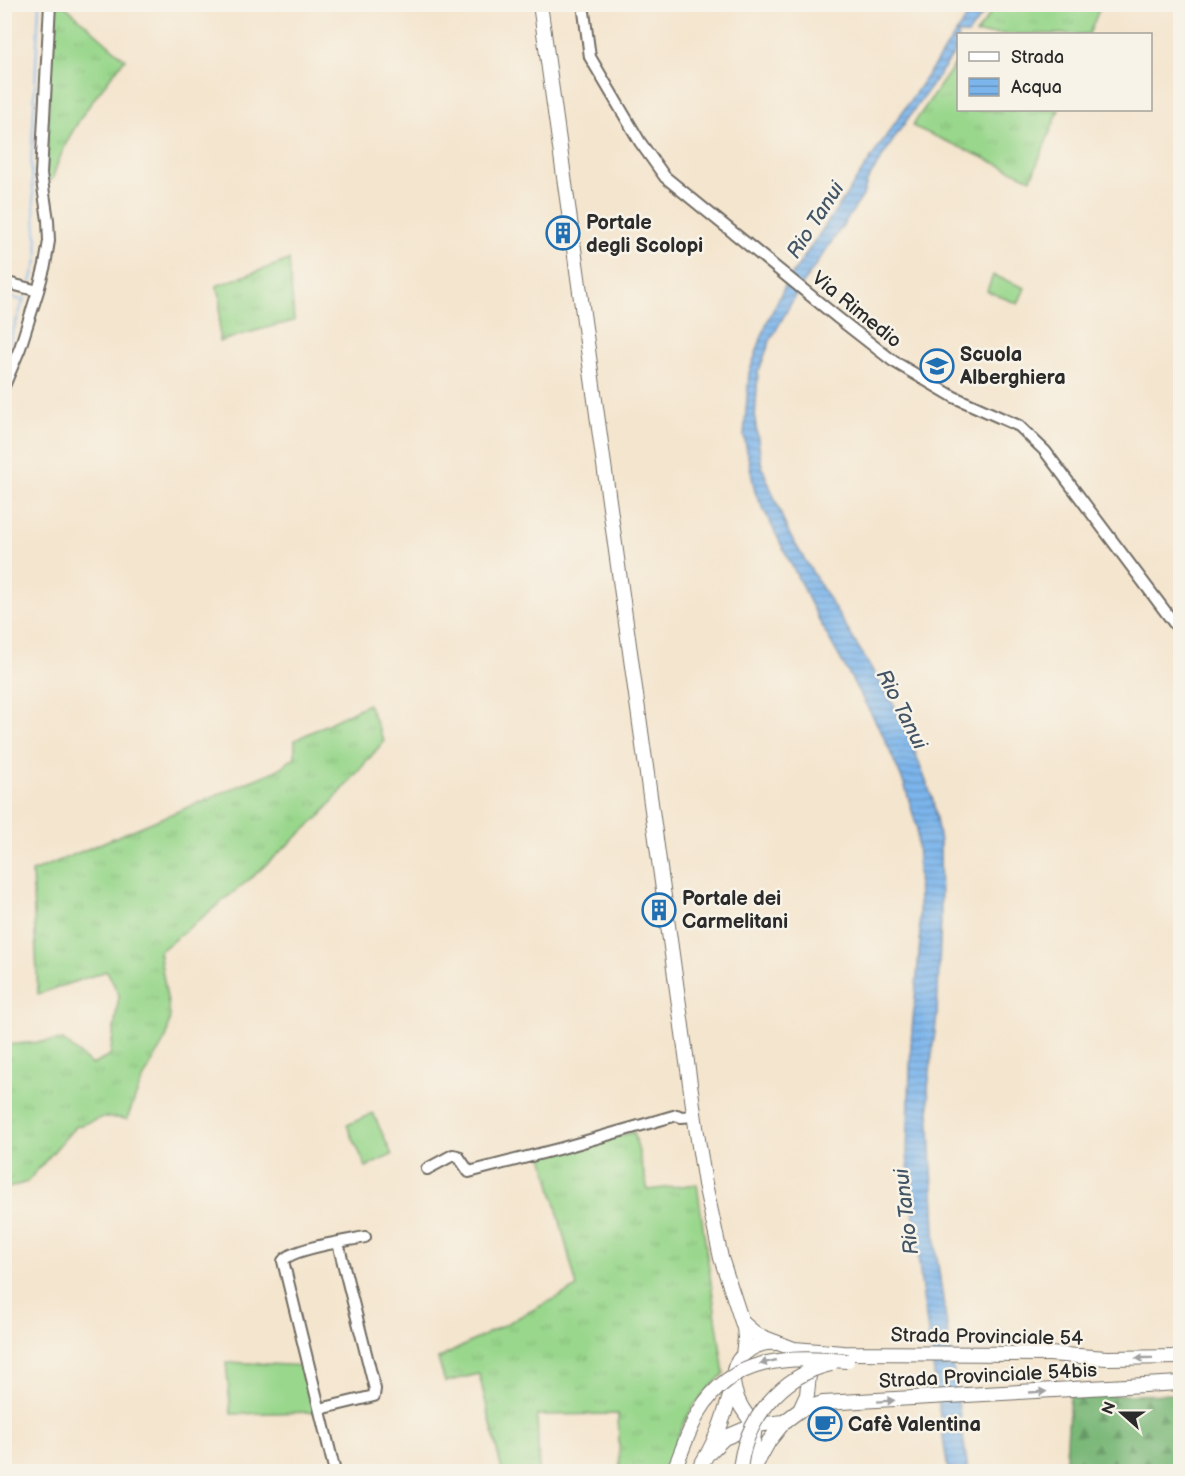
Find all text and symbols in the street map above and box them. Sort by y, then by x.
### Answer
legend [957,33,1152,111]
text: Strada [1011,47,1064,68]
text: Acqua [1011,77,1062,98]
water label: Rio Tanui [781,176,850,263]
place label: Portale degli Scolopi [586,211,703,258]
building icon: Portale degli Scolopi [545,215,581,251]
street label: Via Rimedio [807,266,906,353]
place label: Scuola Alberghiera [959,343,1066,390]
school or university icon: Scuola Alberghiera [919,348,955,384]
water label: Rio Tanui [871,665,933,755]
place label: Portale dei Carmelitani [682,887,788,934]
building icon: Portale dei Carmelitani [641,892,677,928]
water label: Rio Tanui [889,1166,924,1256]
street label: Strada Provinciale 54 [890,1323,1083,1351]
one-way arrow [1134,1353,1153,1362]
one-way arrow [758,1358,777,1367]
street label: Strada Provinciale 54bis [878,1358,1098,1394]
north arrow [1092,1383,1152,1443]
one-way arrow [1029,1387,1048,1396]
one-way arrow [877,1396,896,1406]
text: N [1098,1399,1120,1417]
cafe icon: Cafè Valentina [807,1406,843,1442]
place label: Cafè Valentina [848,1413,981,1437]

